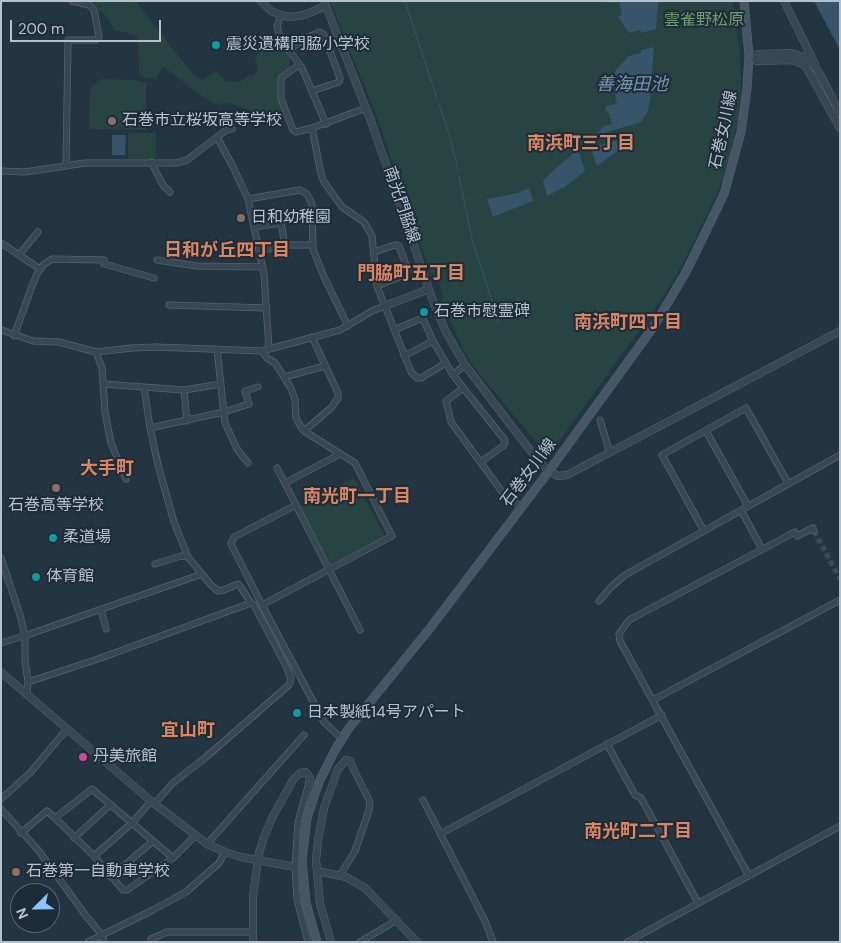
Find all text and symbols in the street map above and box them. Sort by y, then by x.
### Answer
scale bar [12,10,164,42]
park label: 雲雀野松原 [664,11,744,31]
text: 200 m [18,19,64,39]
place label: 震災遺構門脇小学校 [226,35,370,55]
marker: 震災遺構門脇小学校 [210,39,222,51]
water label: 善海田池 [596,74,668,96]
street label: 石巻女川線 [706,89,742,171]
place label: 石巻市立桜坂高等学校 [122,111,282,131]
marker: 石巻市立桜坂高等学校 [106,115,118,127]
district label: 南浜町三丁目 [527,133,635,155]
street label: 南光門脇線 [379,164,423,246]
place label: 日和幼稚園 [251,208,331,228]
marker: 日和幼稚園 [235,212,247,224]
district label: 日和が丘四丁目 [164,240,290,262]
district label: 門脇町五丁目 [357,263,465,285]
place label: 石巻市慰霊碑 [434,302,530,322]
marker: 石巻市慰霊碑 [418,306,430,318]
district label: 南浜町四丁目 [574,312,682,334]
street label: 石巻女川線 [497,435,561,511]
district label: 大手町 [80,458,134,480]
marker: 石巻高等学校 [50,482,62,494]
district label: 南光町一丁目 [303,486,411,508]
place label: 石巻高等学校 [8,496,104,516]
place label: 柔道場 [63,528,111,548]
marker: 柔道場 [47,532,59,544]
place label: 体育館 [46,567,94,587]
marker: 体育館 [30,571,42,583]
place label: 日本製紙14号アパート [307,703,466,723]
marker: 日本製紙14号アパート [291,707,303,719]
district label: 宜山町 [161,720,215,742]
place label: 丹美旅館 [93,747,157,767]
marker: 丹美旅館 [77,751,89,763]
district label: 南光町二丁目 [584,821,692,843]
place label: 石巻第一自動車学校 [26,862,170,882]
marker: 石巻第一自動車学校 [10,866,22,878]
north arrow [10,883,60,933]
text: N [12,905,32,922]

